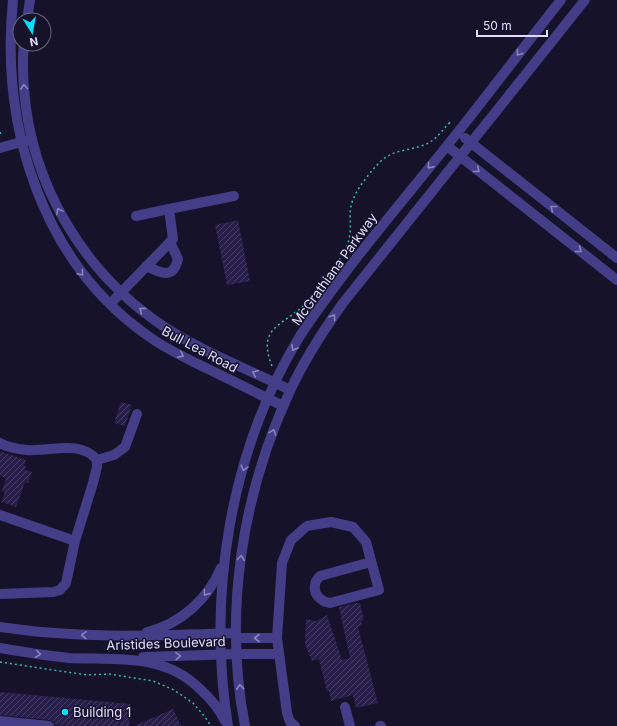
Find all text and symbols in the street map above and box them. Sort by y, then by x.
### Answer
north arrow [12,12,52,52]
scale bar [477,12,547,38]
text: 50 m [483,18,512,33]
text: N [28,34,39,49]
one-way arrow [517,48,524,55]
one-way arrow [20,84,29,90]
one-way arrow [428,161,435,168]
one-way arrow [472,165,479,172]
one-way arrow [551,206,558,213]
one-way arrow [56,208,64,215]
street label: McGrathiana Parkway [288,210,380,328]
one-way arrow [575,246,582,253]
one-way arrow [76,269,83,276]
one-way arrow [139,308,146,315]
one-way arrow [328,314,336,321]
street label: Bull Lea Road [159,322,241,376]
one-way arrow [291,344,298,351]
one-way arrow [176,350,184,358]
one-way arrow [252,370,259,378]
one-way arrow [268,429,276,436]
one-way arrow [240,464,248,471]
one-way arrow [236,555,245,561]
one-way arrow [204,588,211,595]
one-way arrow [81,630,87,639]
street label: Aristides Boulevard [106,633,226,653]
one-way arrow [254,634,260,642]
one-way arrow [35,649,42,658]
one-way arrow [175,652,181,660]
one-way arrow [236,684,245,690]
place label: Building 1 [73,704,131,720]
marker: Building 1 [60,707,70,717]

